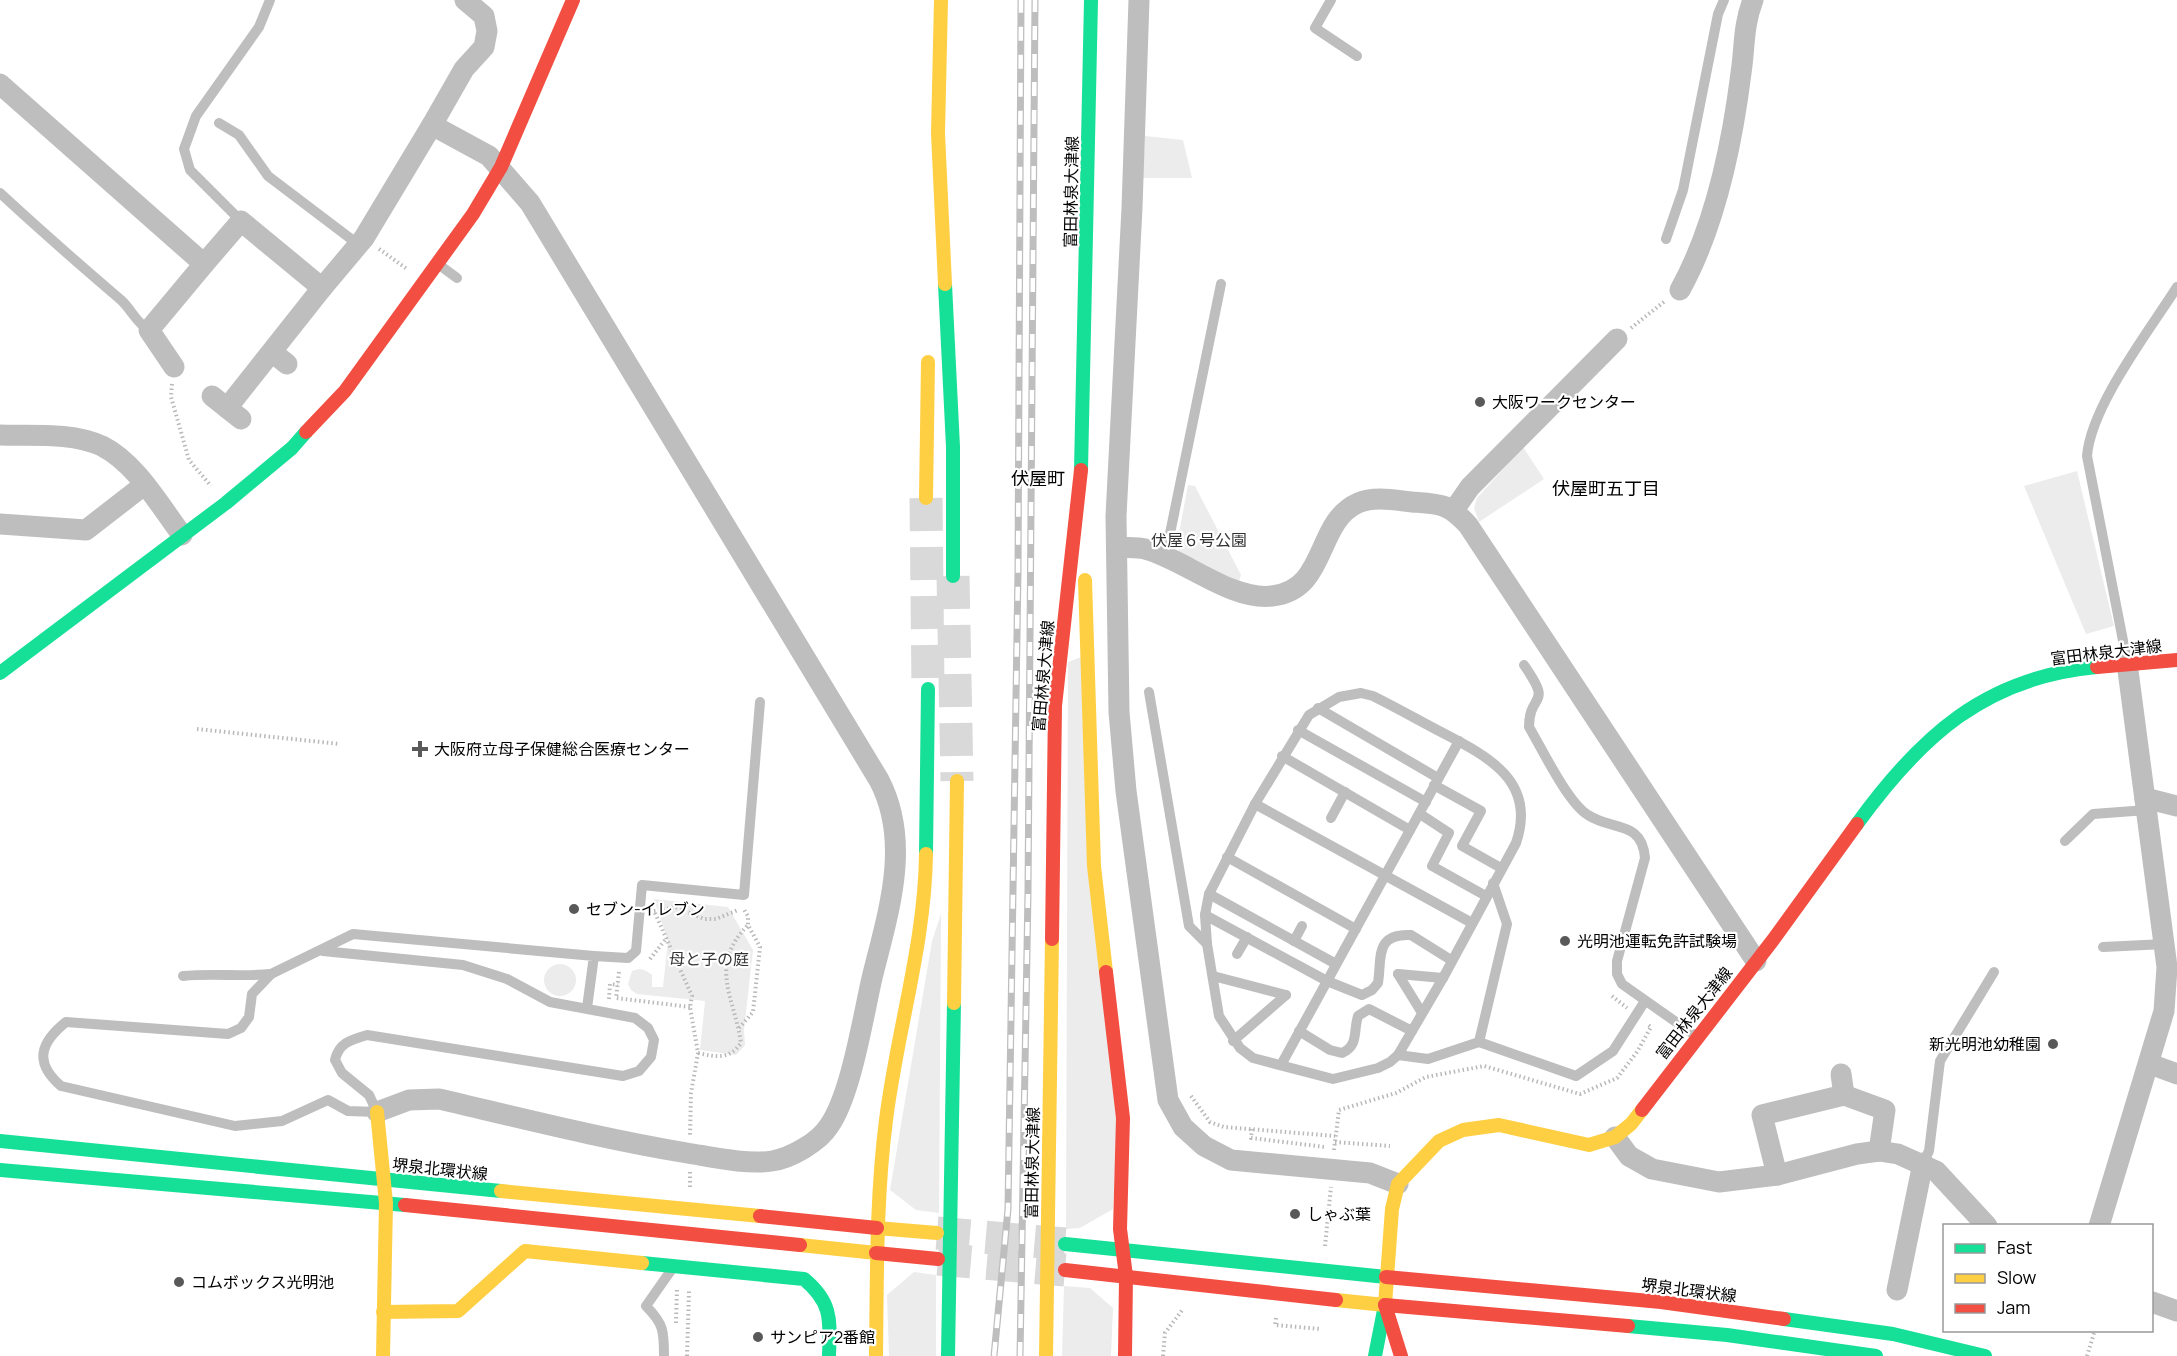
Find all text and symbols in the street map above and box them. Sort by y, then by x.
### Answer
street label: 富田林泉大津線 [1059,136,1083,248]
place label: 大阪ワークセンター [1492,391,1636,413]
marker: 大阪ワークセンター [1473,395,1487,409]
district label: 伏屋町 [1011,466,1065,490]
district label: 伏屋町五丁目 [1552,476,1660,500]
park label: 伏屋６号公園 [1151,529,1247,551]
street label: 富田林泉大津線 [1027,619,1059,733]
street label: 富田林泉大津線 [2049,634,2163,670]
place label: 大阪府立母子保健総合医療センター [434,738,690,760]
marker: 大阪府立母子保健総合医療センター [411,740,429,758]
place label: セブン-イレブン [586,898,705,920]
marker: セブン-イレブン [567,902,581,916]
place label: 光明池運転免許試験場 [1577,930,1737,952]
marker: 光明池運転免許試験場 [1558,934,1572,948]
park label: 母と子の庭 [669,948,749,970]
street label: 富田林泉大津線 [1651,962,1737,1064]
place label: 新光明池幼稚園 [1929,1033,2041,1055]
marker: 新光明池幼稚園 [2046,1037,2060,1051]
street label: 富田林泉大津線 [1020,1107,1044,1219]
street label: 堺泉北環状線 [391,1153,489,1185]
place label: しゃぶ葉 [1307,1203,1371,1225]
marker: しゃぶ葉 [1288,1207,1302,1221]
legend [1943,1224,2153,1332]
text: Fast [1997,1235,2032,1259]
text: Slow [1997,1265,2037,1289]
place label: コムボックス光明池 [191,1271,335,1293]
street label: 堺泉北環状線 [1640,1273,1738,1307]
marker: コムボックス光明池 [172,1275,186,1289]
text: Jam [1997,1295,2031,1319]
place label: サンピア2番館 [770,1326,875,1348]
marker: サンピア2番館 [751,1330,765,1344]

